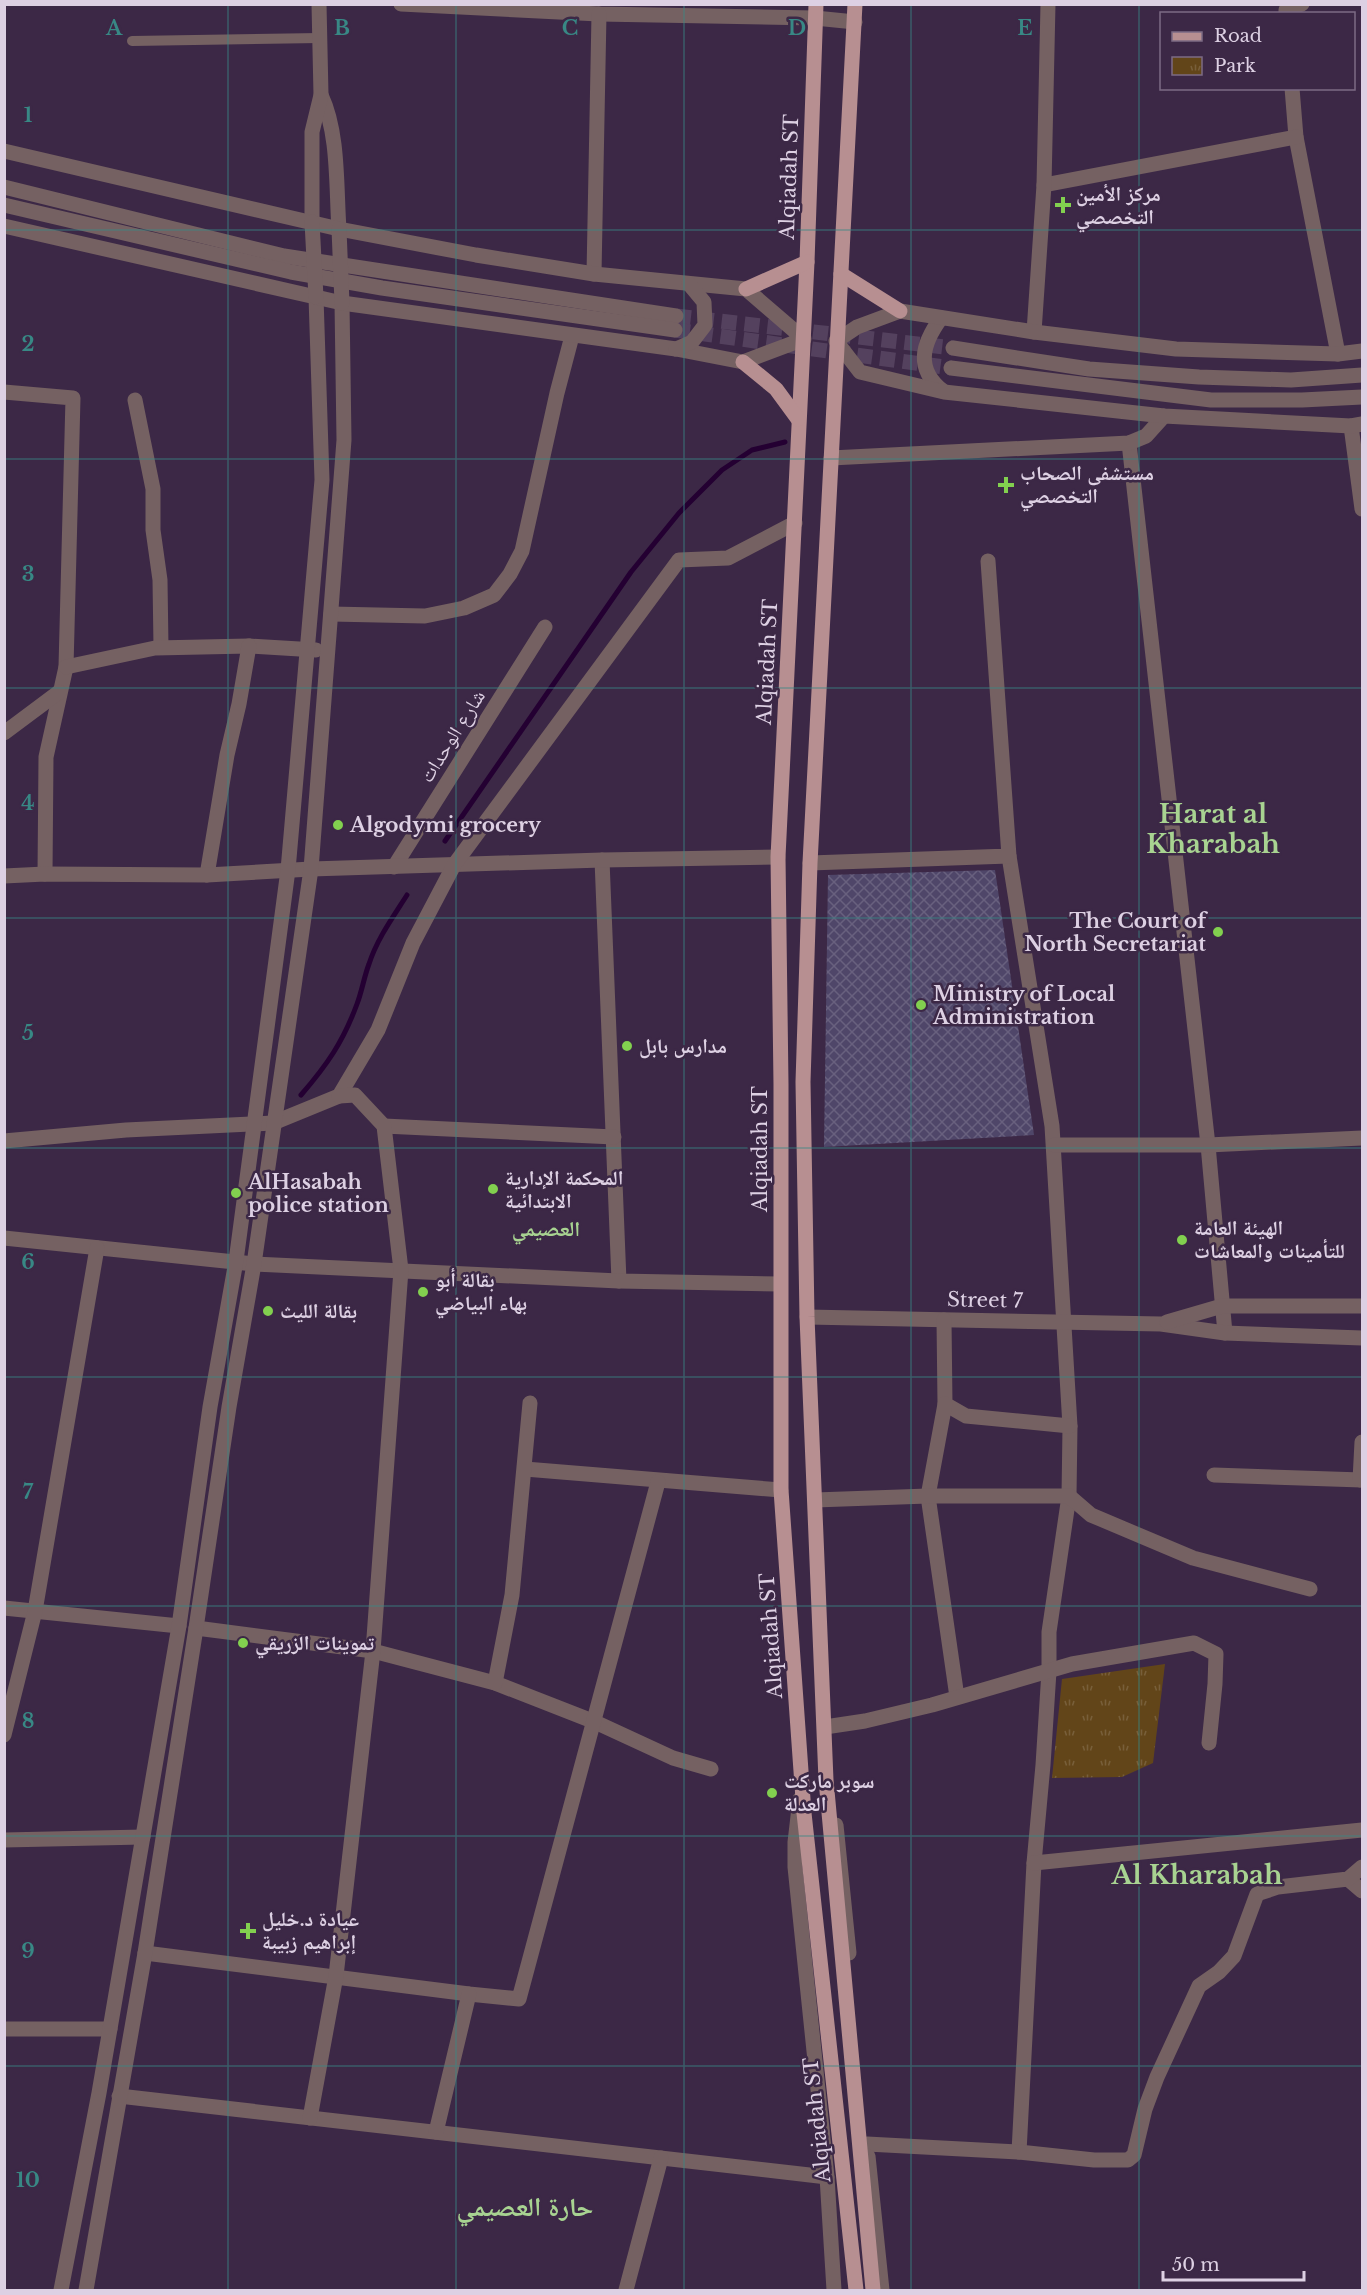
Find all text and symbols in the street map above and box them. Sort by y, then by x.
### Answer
legend [1160,12,1355,90]
text: A [105,16,123,40]
text: B [334,16,350,40]
text: C [562,16,578,40]
text: D [788,16,806,40]
text: E [1017,16,1033,40]
text: Road [1214,25,1262,47]
text: Park [1214,55,1256,77]
text: 1 [24,103,33,127]
street label: Alqiadah ST [775,114,803,241]
place label: مركز الأمين التخصصي [1076,182,1161,233]
marker: مركز الأمين التخصصي [1054,196,1072,214]
text: 2 [21,332,35,356]
place label: مستشفى الصحاب التخصصي [1020,461,1154,512]
marker: مستشفى الصحاب التخصصي [997,476,1015,494]
text: 3 [22,562,34,586]
street label: Alqiadah ST [752,599,782,726]
street label: شارع الوحدات [414,685,491,787]
text: 4 [21,791,35,815]
district label: Harat al Kharabah [1146,798,1280,860]
place label: Algodymi grocery [349,813,542,837]
marker: Algodymi grocery [331,818,345,832]
place label: The Court of North Secretariat [1024,909,1208,956]
marker: The Court of North Secretariat [1211,925,1225,939]
place label: Ministry of Local Administration [932,982,1115,1029]
marker: Ministry of Local Administration [914,998,928,1012]
text: 5 [22,1021,34,1045]
place label: مدارس بابل [639,1034,727,1059]
marker: مدارس بابل [620,1039,634,1053]
street label: Alqiadah ST [748,1086,772,1213]
place label: المحكمة الإدارية الابتدائية [505,1166,623,1213]
place label: AlHasabah police station [247,1170,389,1217]
marker: المحكمة الإدارية الابتدائية [486,1182,500,1196]
marker: AlHasabah police station [229,1186,243,1200]
district label: العصيمي [512,1216,580,1245]
place label: الهيئة العامة للتأمينات والمعاشات [1194,1216,1345,1263]
marker: الهيئة العامة للتأمينات والمعاشات [1175,1233,1189,1247]
text: 6 [21,1250,35,1274]
place label: بقالة أبو بهاء البياضي [435,1267,527,1319]
marker: بقالة أبو بهاء البياضي [416,1285,430,1299]
street label: Street 7 [947,1287,1024,1313]
place label: بقالة الليث [280,1299,357,1323]
marker: بقالة الليث [261,1304,275,1318]
text: 7 [23,1480,34,1504]
street label: Alqiadah ST [755,1572,787,1701]
place label: تموينات الزريقي [255,1631,375,1659]
marker: تموينات الزريقي [236,1636,250,1650]
text: 8 [22,1709,34,1733]
place label: سوبر ماركت العدلة [784,1769,874,1816]
marker: سوبر ماركت العدلة [765,1786,779,1800]
district label: Al Kharabah [1111,1859,1283,1891]
place label: عيادة د.خليل إبراهيم زبيبة [262,1907,359,1956]
marker: عيادة د.خليل إبراهيم زبيبة [239,1922,257,1940]
text: 9 [21,1939,35,1963]
street label: Alqiadah ST [798,2056,836,2185]
text: 10 [16,2168,40,2192]
district label: حارة العصيمي [457,2191,593,2227]
scale bar [1163,2244,1304,2282]
text: 50 m [1172,2254,1220,2276]

